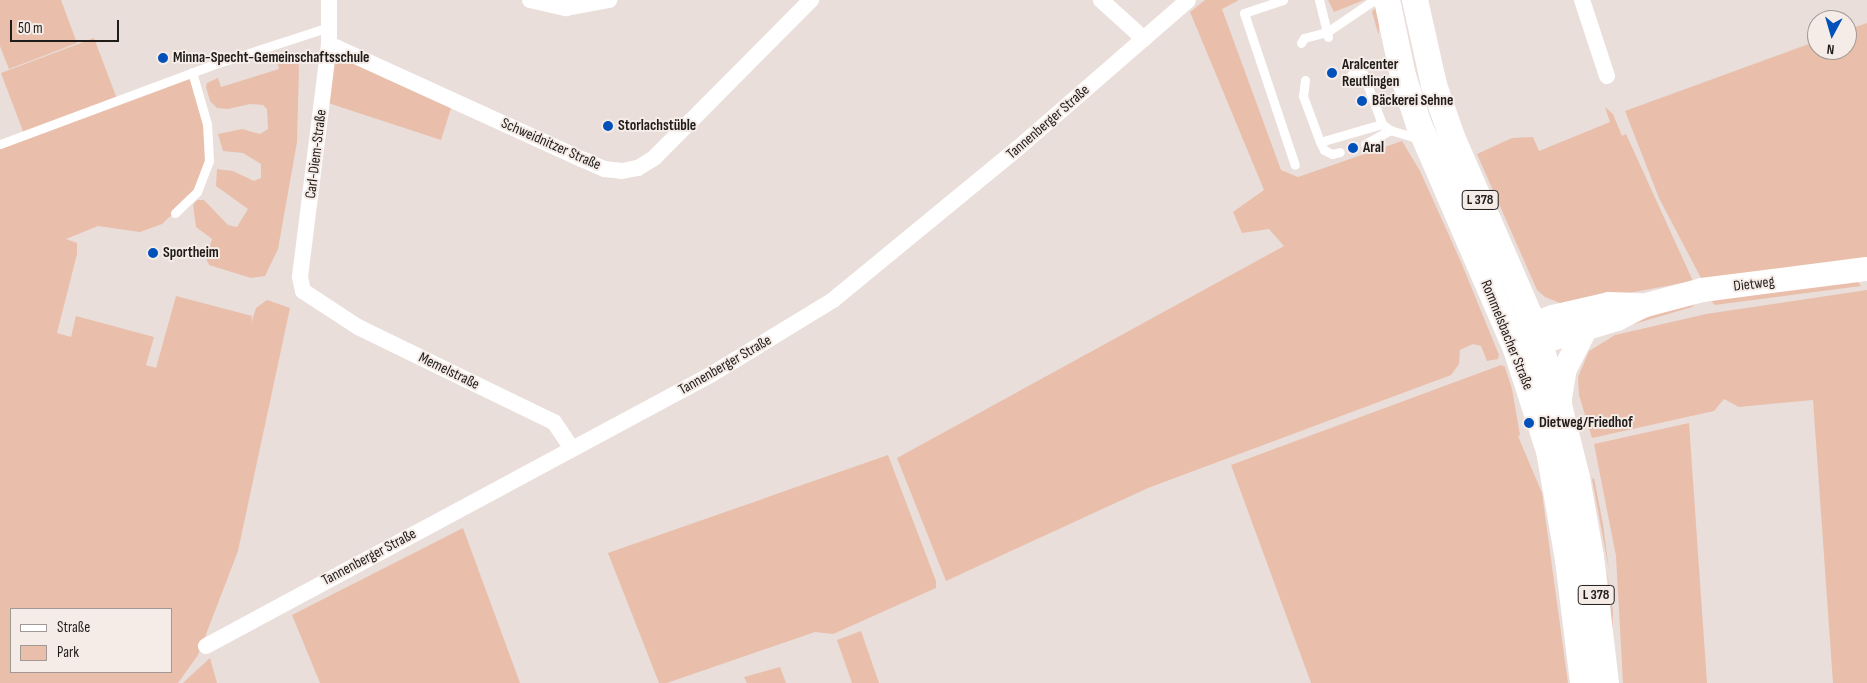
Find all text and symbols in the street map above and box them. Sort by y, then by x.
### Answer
scale bar [12,10,121,42]
north arrow [1807,10,1857,60]
text: 50 m [18,19,43,38]
text: N [1826,41,1835,58]
place label: Minna-Specht-Gemeinschaftsschule [173,49,370,67]
marker: Minna-Specht-Gemeinschaftsschule [157,52,169,64]
place label: Aralcenter Reutlingen [1342,55,1399,90]
marker: Aralcenter Reutlingen [1326,67,1338,79]
street label: Tannenberger Straße [1003,81,1093,163]
place label: Bäckerei Sehne [1372,92,1453,110]
marker: Bäckerei Sehne [1356,95,1368,107]
street label: Carl-Diem-Straße [302,108,330,200]
street label: Schweidnitzer Straße [498,114,604,174]
place label: Storlachstüble [618,117,696,135]
marker: Storlachstüble [602,120,614,132]
place label: Aral [1363,139,1384,157]
marker: Aral [1347,142,1359,154]
road number: L 378 [1461,188,1499,212]
place label: Sportheim [163,244,219,262]
marker: Sportheim [147,247,159,259]
street label: Dietweg [1732,273,1776,295]
street label: Rommelsbacher Straße [1477,278,1537,392]
street label: Tannenberger Straße [675,331,775,399]
street label: Memelstraße [416,349,482,393]
place label: Dietweg/Friedhof [1539,414,1633,432]
marker: Dietweg/Friedhof [1523,417,1535,429]
street label: Tannenberger Straße [319,525,419,589]
road number: L 378 [1577,584,1615,606]
legend [10,608,172,673]
text: Straße [57,618,90,637]
text: Park [57,643,79,662]

